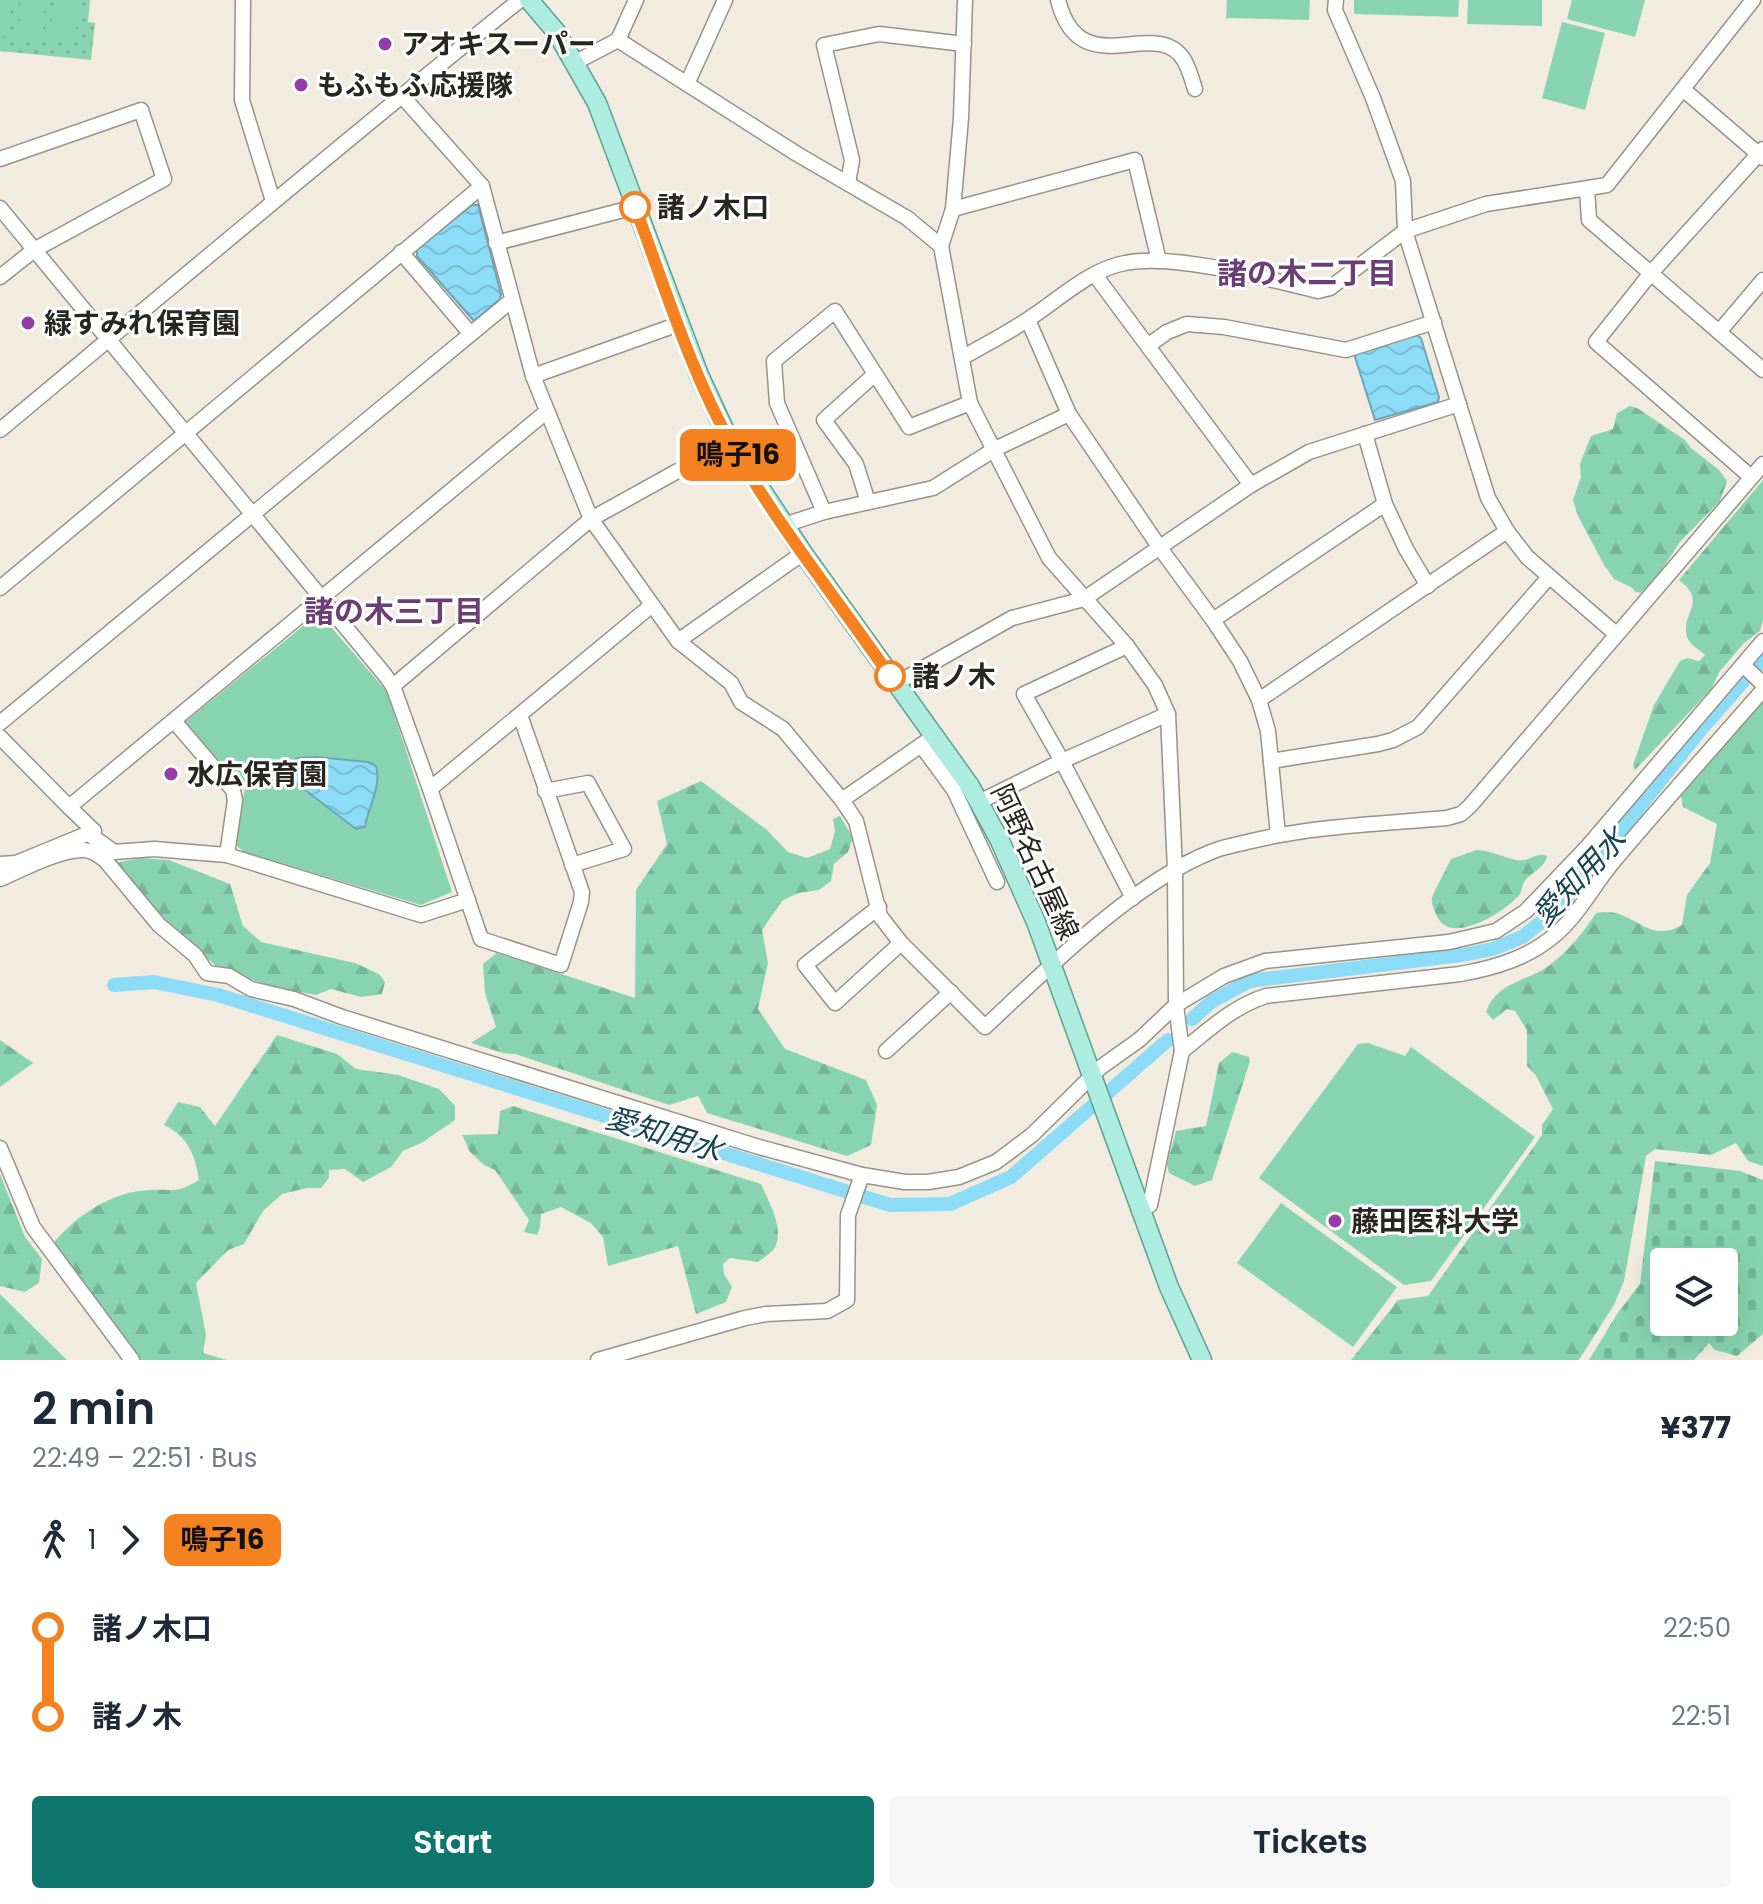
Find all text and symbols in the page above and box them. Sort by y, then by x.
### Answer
place label: アオキスーパー [401,25,596,64]
marker: アオキスーパー [376,35,394,53]
place label: もふもふ応援隊 [317,66,513,105]
marker: もふもふ応援隊 [292,76,310,94]
place label: 諸ノ木口 [657,188,769,227]
marker: 諸ノ木口 [620,192,650,222]
district label: 諸の木二丁目 [1217,252,1397,295]
place label: 緑すみれ保育園 [44,304,240,343]
marker: 緑すみれ保育園 [19,314,37,332]
line badge: 鳴子16 [682,429,794,481]
text: 鳴子16 [696,435,780,474]
district label: 諸の木三丁目 [304,590,484,633]
place label: 諸ノ木 [912,657,996,696]
marker: 諸ノ木 [875,661,905,691]
place label: 水広保育園 [187,755,327,794]
marker: 水広保育園 [162,765,180,783]
street label: 阿野名古屋線 [982,778,1088,946]
water label: 愛知用水 [1522,816,1638,936]
water label: 愛知用水 [600,1096,731,1173]
place label: 藤田医科大学 [1351,1202,1519,1241]
marker: 藤田医科大学 [1326,1212,1344,1230]
map controls [1650,1248,1738,1336]
button: layers [1650,1248,1738,1336]
text: 2 min [32,1378,155,1439]
text: ¥377 [1661,1406,1731,1449]
text: 22:49 – 22:51 · Bus [32,1440,257,1476]
icon: walk [32,1518,76,1562]
icon: forward [108,1518,152,1562]
text: 鳴子16 [180,1520,265,1559]
text: 1 [88,1522,96,1558]
text: 諸ノ木口 [92,1607,212,1650]
text: 22:50 [1663,1610,1731,1646]
text: 諸ノ木 [92,1695,182,1738]
text: 22:51 [1671,1698,1731,1734]
button: Start [32,1796,874,1888]
button: Tickets [890,1796,1731,1888]

